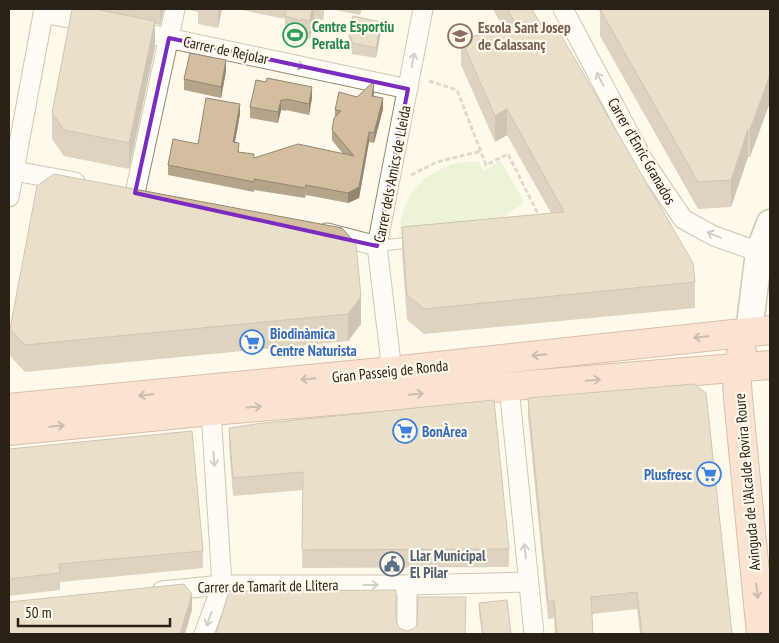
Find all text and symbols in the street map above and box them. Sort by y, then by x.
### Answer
place label: Centre Esportiu Peralta [312,17,394,53]
place label: Escola Sant Josep de Calassanç [478,18,571,54]
sports icon: Centre Esportiu Peralta [282,22,308,48]
school or university icon: Escola Sant Josep de Calassanç [447,23,473,49]
street label: Carrer de Rejolar [182,32,271,68]
one-way arrow [409,53,418,69]
one-way arrow [288,60,304,70]
one-way arrow [595,72,605,87]
street label: Carrer d'Enric Granados [604,94,680,208]
street label: Carrer dels Amics de Lleida [369,104,415,244]
one-way arrow [707,229,722,239]
place label: Biodinàmica Centre Naturista [270,324,357,360]
supermarket icon: Biodinàmica Centre Naturista [239,329,265,355]
one-way arrow [693,332,709,342]
one-way arrow [532,350,548,360]
street label: Gran Passeig de Ronda [331,355,449,387]
one-way arrow [300,374,316,384]
one-way arrow [584,375,600,385]
one-way arrow [139,390,155,399]
one-way arrow [408,390,424,399]
street label: Avinguda de l'Alcalde Rovira Roure [730,392,764,572]
one-way arrow [246,403,262,412]
supermarket icon: BonÀrea [392,418,418,444]
one-way arrow [49,421,65,431]
place label: BonÀrea [422,422,467,441]
one-way arrow [209,451,218,467]
supermarket icon: Plusfresc [696,461,722,487]
place label: Plusfresc [644,465,693,484]
one-way arrow [520,543,530,559]
place label: Llar Municipal El Pilar [410,546,486,582]
public building icon: Llar Municipal El Pilar [379,551,405,577]
street label: Carrer de Tamarit de Llitera [197,575,339,597]
one-way arrow [363,580,379,590]
one-way arrow [752,583,762,599]
scale bar [18,596,170,628]
text: 50 m [25,603,51,622]
one-way arrow [204,611,213,627]

